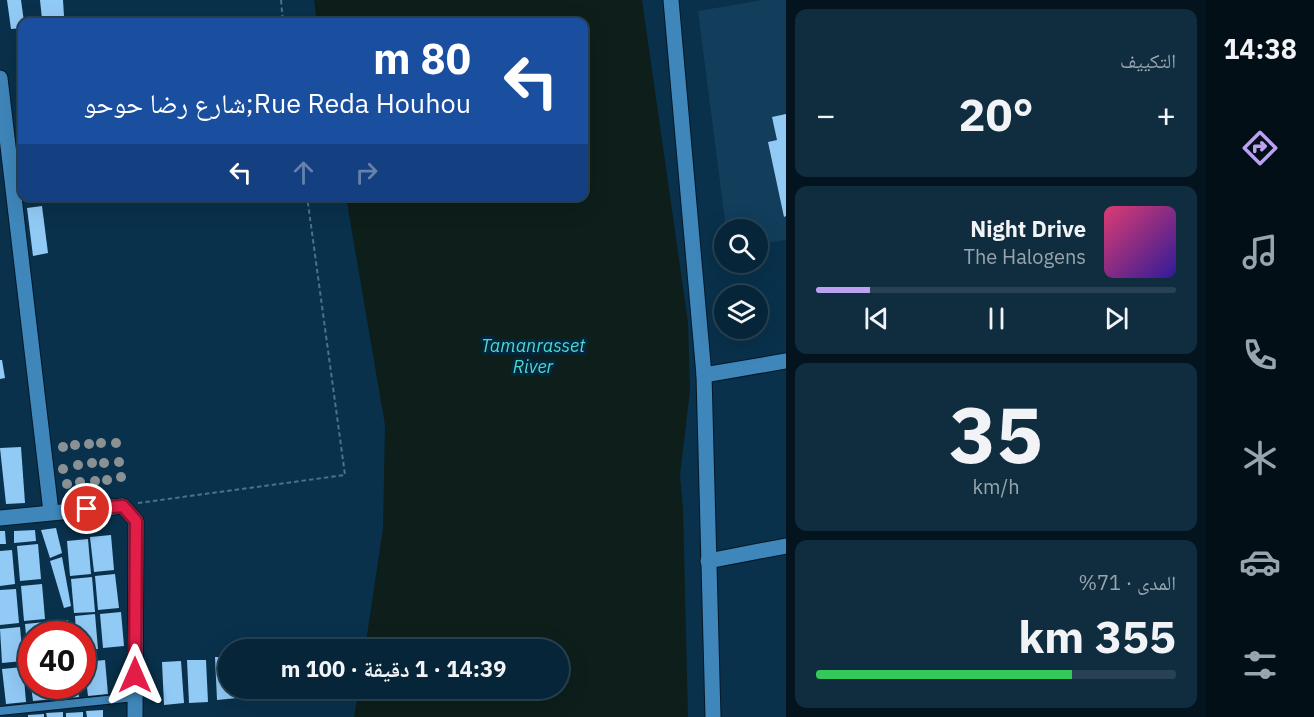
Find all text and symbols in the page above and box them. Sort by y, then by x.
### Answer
text: 80 m [373,31,471,86]
text: 14:38 [1223,31,1297,66]
icon: left [492,42,570,120]
text: التكييف [1120,47,1176,74]
text: Rue Reda Houhou;شارع رضا حوحو [84,85,471,120]
text: 20° [958,85,1034,143]
text: − [816,93,836,136]
text: + [1156,93,1176,136]
icon: directions [1239,127,1281,169]
icon: left [224,156,257,189]
icon: ahead [287,156,320,189]
icon: right [350,156,383,189]
text: Night Drive [970,214,1086,243]
map controls [714,219,768,339]
button: search [714,219,768,273]
icon: music [1239,231,1281,273]
text: The Halogens [964,243,1086,270]
button: layers [714,285,768,339]
icon: previous [860,302,893,335]
icon: pause [980,302,1013,335]
icon: next [1100,302,1133,335]
water label: Tamanrasset River [481,334,586,378]
icon: phone [1239,334,1281,376]
text: 35 [949,383,1043,484]
icon: climate [1239,437,1281,479]
text: km/h [972,473,1020,500]
pin [61,483,112,534]
icon: arrive [70,492,103,525]
icon: car [1239,541,1281,583]
text: المدى · 71% [1078,569,1176,596]
text: 355 km [1018,607,1176,665]
speed limit sign: 40 [18,621,96,699]
position arrow [103,643,167,707]
icon: filters [1239,644,1281,686]
text: 14:39 · 1 دقيقة · 100 m [281,654,506,683]

